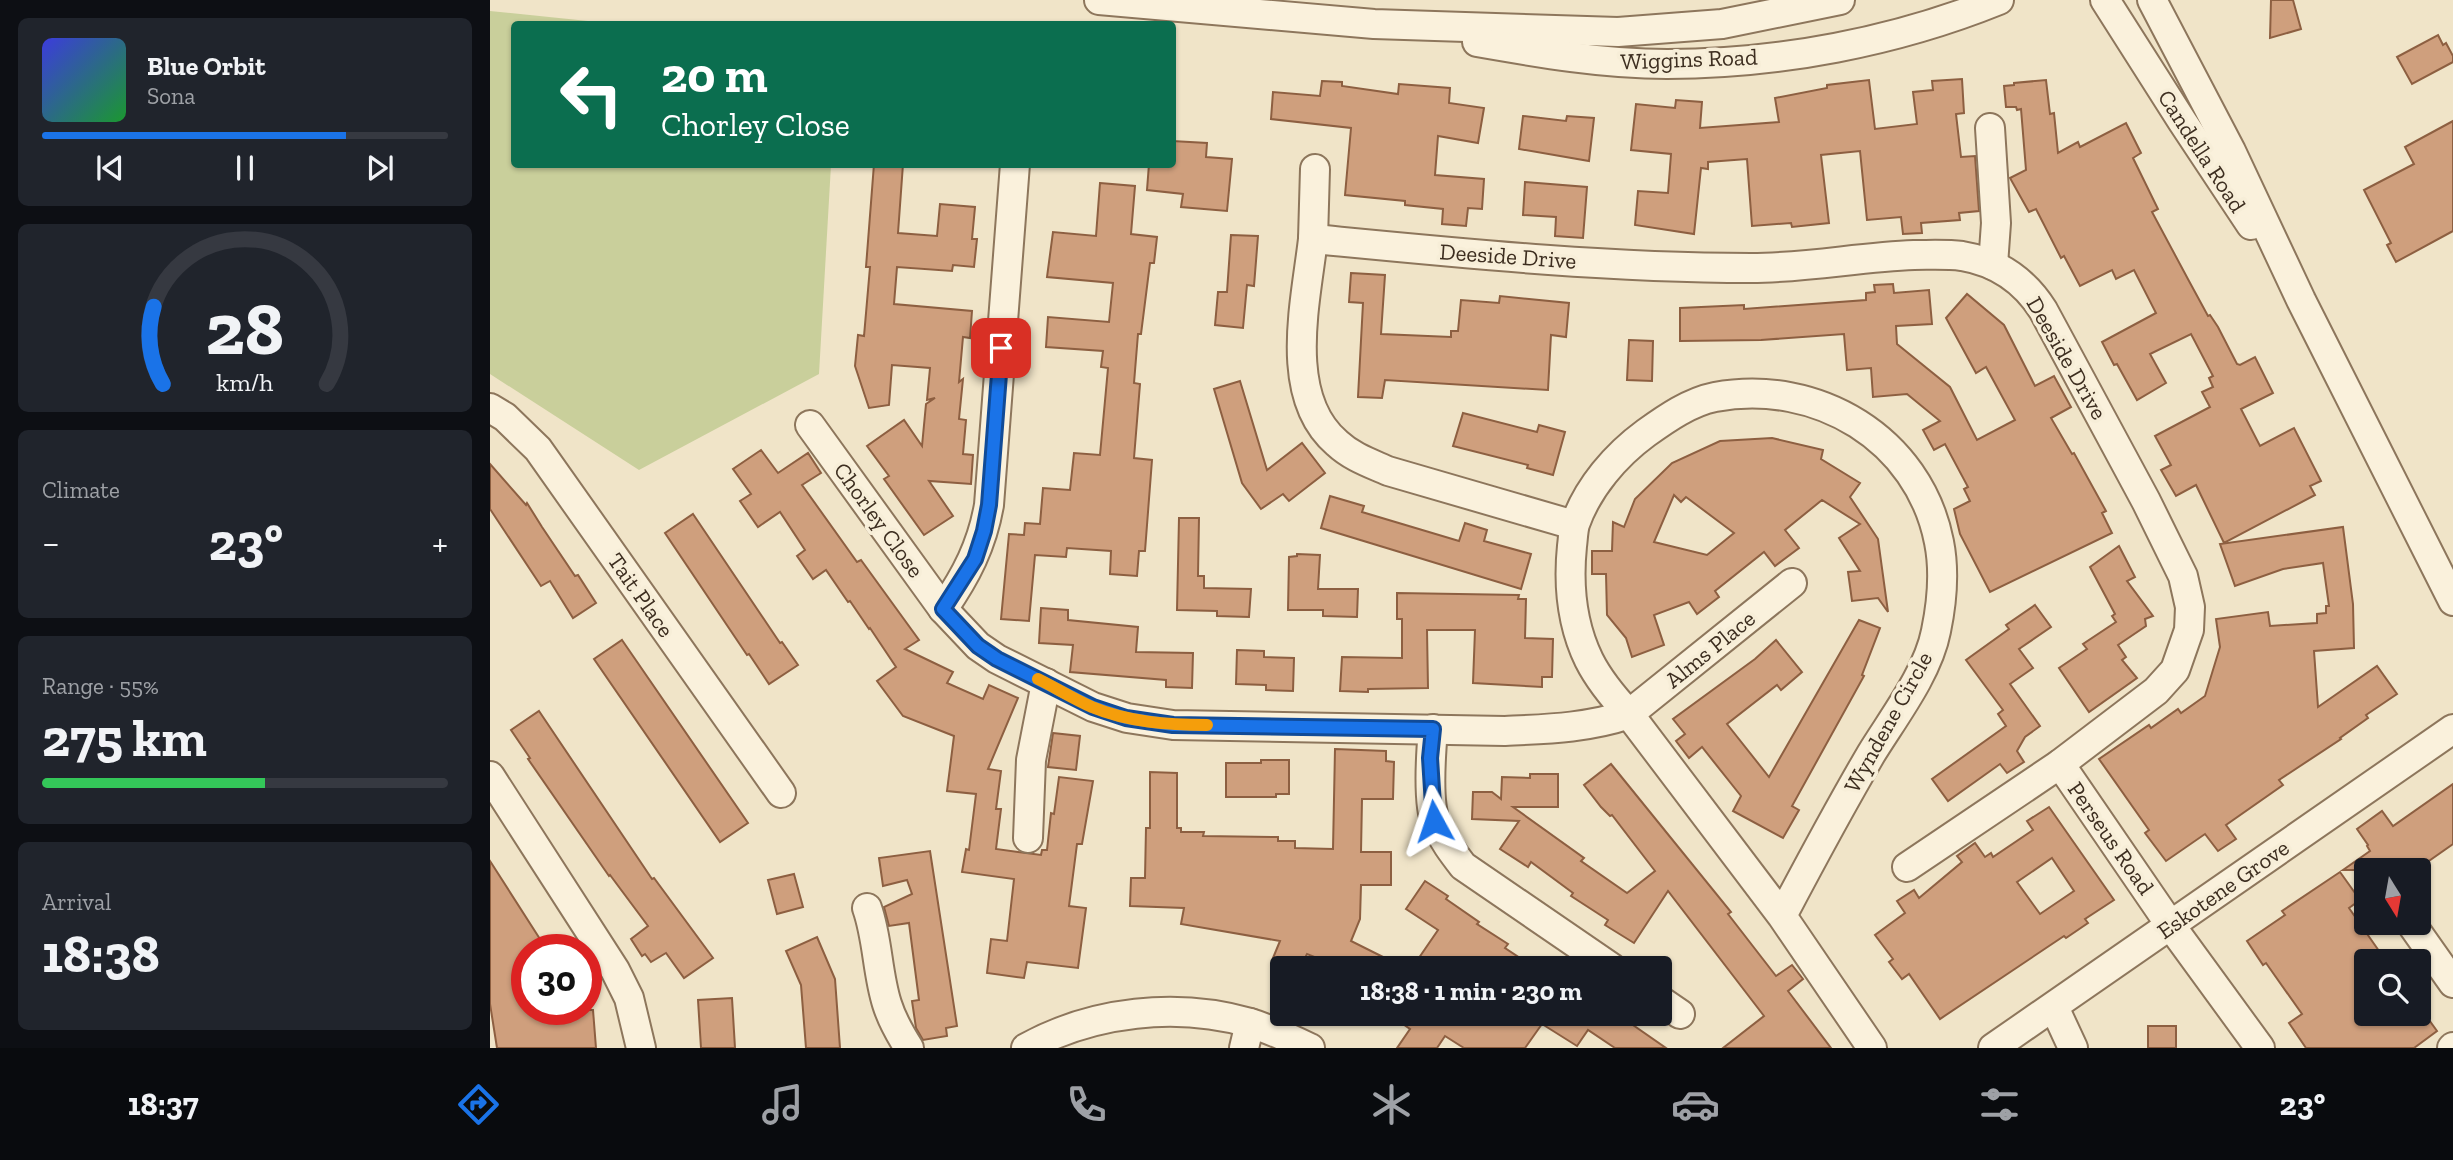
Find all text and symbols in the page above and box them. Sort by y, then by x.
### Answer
street label: Wiggins Road [1620,43,1758,75]
text: 20 m [661,46,768,105]
icon: left [546,49,637,140]
text: Blue Orbit [147,50,266,82]
text: Sona [147,82,195,110]
street label: Candella Road [2152,84,2252,218]
text: Chorley Close [661,106,850,144]
icon: previous [91,149,129,187]
icon: pause [226,149,264,187]
icon: next [361,149,399,187]
street label: Deeside Drive [1439,237,1577,275]
text: 28 [206,285,284,373]
street label: Deeside Drive [2021,292,2113,424]
pin [971,318,1031,378]
icon: arrive [982,329,1020,367]
text: km/h [216,367,274,397]
street label: Chorley Close [828,457,930,583]
text: Climate [42,476,120,504]
text: 23° [209,511,283,573]
text: − [42,520,60,566]
text: + [432,520,448,566]
street label: Tait Place [602,547,680,643]
street label: Alms Place [1659,604,1761,694]
street label: Wyndene Circle [1838,647,1938,797]
text: Range · 55% [42,672,159,700]
text: 275 km [42,707,207,769]
street label: Perseus Road [2062,776,2160,900]
position arrow [1397,784,1471,858]
street label: Eskotene Grove [2152,833,2294,945]
north arrow [2354,858,2431,934]
map controls [2354,858,2431,1026]
text: Arrival [42,888,111,916]
text: 18:38 [42,923,160,985]
speed limit sign: 30 [511,934,602,1025]
button: search [2354,949,2431,1026]
text: 18:38 · 1 min · 230 m [1360,975,1582,1007]
icon: directions [454,1080,503,1129]
icon: music [758,1080,807,1129]
icon: phone [1062,1080,1111,1129]
icon: climate [1367,1080,1416,1129]
icon: car [1671,1080,1720,1129]
icon: filters [1975,1080,2024,1129]
text: 18:37 [128,1085,199,1123]
text: 23° [2280,1085,2325,1123]

